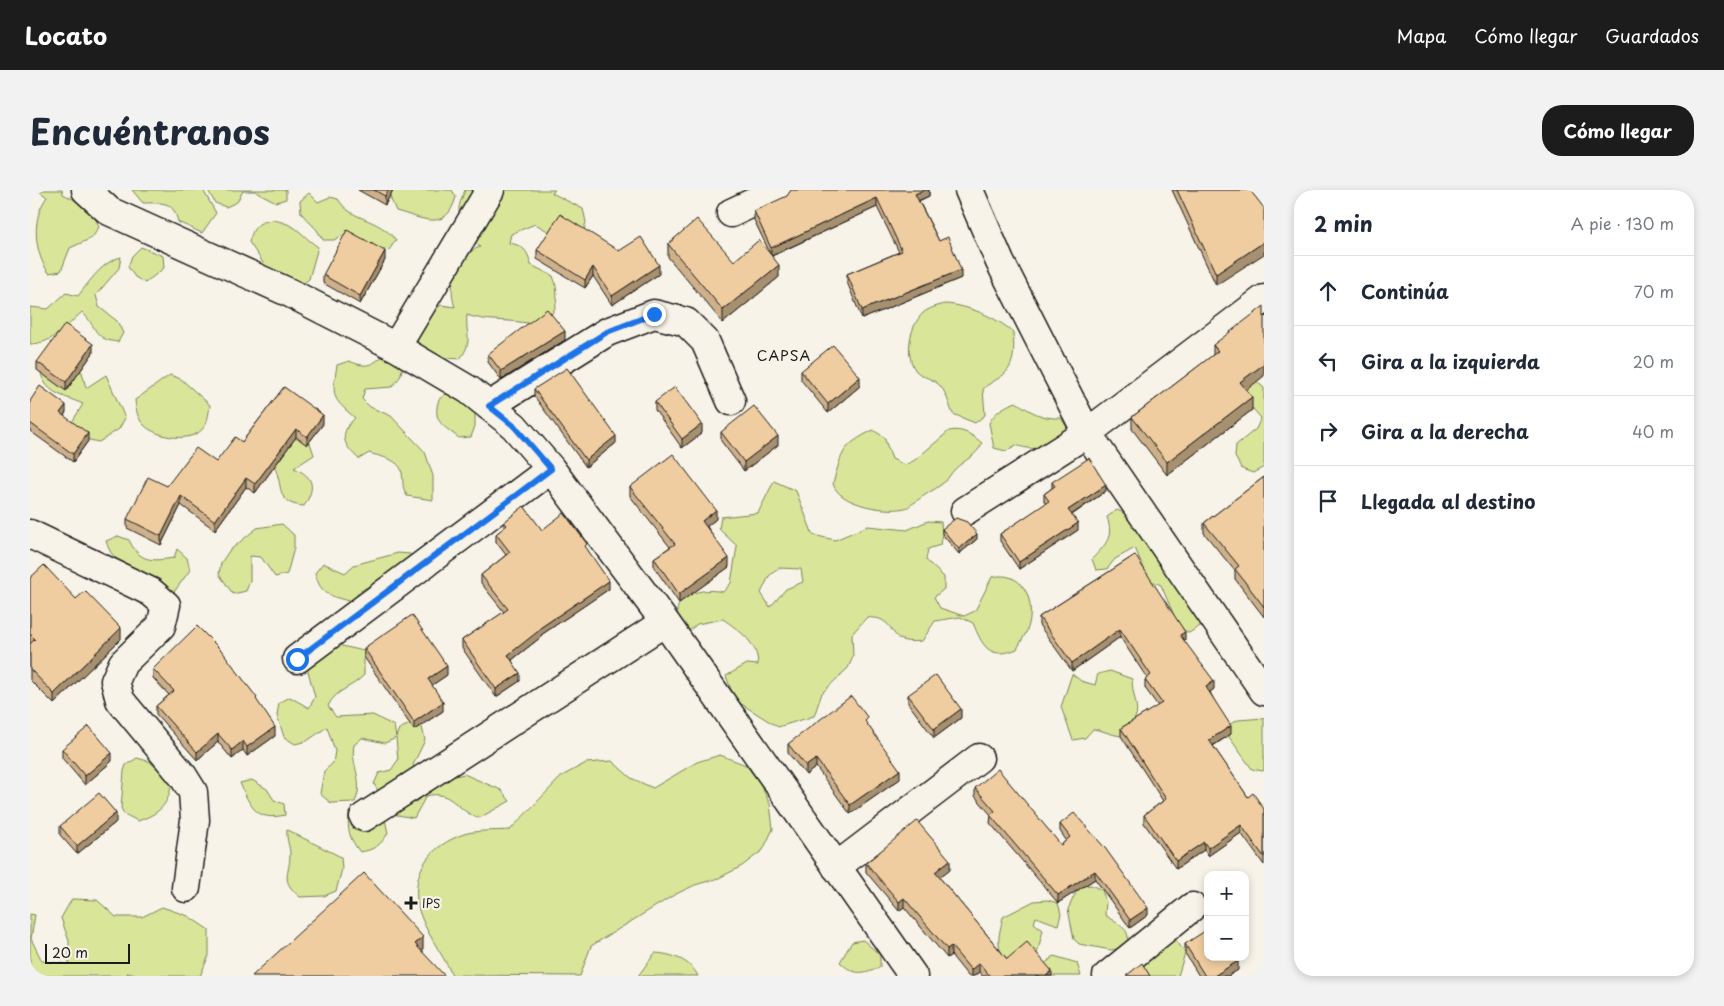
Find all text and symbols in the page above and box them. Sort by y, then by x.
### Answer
text: Locato [25,17,107,53]
text: Mapa [1397,22,1446,49]
text: Cómo llegar [1474,22,1577,49]
text: Guardados [1605,22,1699,49]
text: Encuéntranos [30,104,270,157]
button: Cómo llegar [1542,105,1694,156]
text: 2 min [1314,207,1373,239]
text: A pie · 130 m [1571,211,1674,235]
icon: ahead [1314,277,1342,305]
text: Continúa [1361,277,1449,305]
text: 70 m [1634,279,1674,303]
route end [643,303,666,326]
district label: CAPSA [757,345,811,366]
icon: left [1314,347,1342,375]
text: Gira a la izquierda [1361,347,1540,375]
text: 20 m [1633,349,1674,373]
icon: right [1314,417,1342,445]
text: Gira a la derecha [1361,417,1529,445]
text: 40 m [1632,419,1674,443]
icon: arrive [1314,487,1342,515]
text: Llegada al destino [1361,487,1535,515]
route start [286,648,309,671]
map controls [1204,871,1249,961]
button: + [1204,871,1249,916]
place label: IPS [422,894,441,912]
marker: IPS [404,896,418,910]
button: − [1204,916,1249,961]
scale bar [45,941,130,964]
text: 20 m [52,942,88,963]

